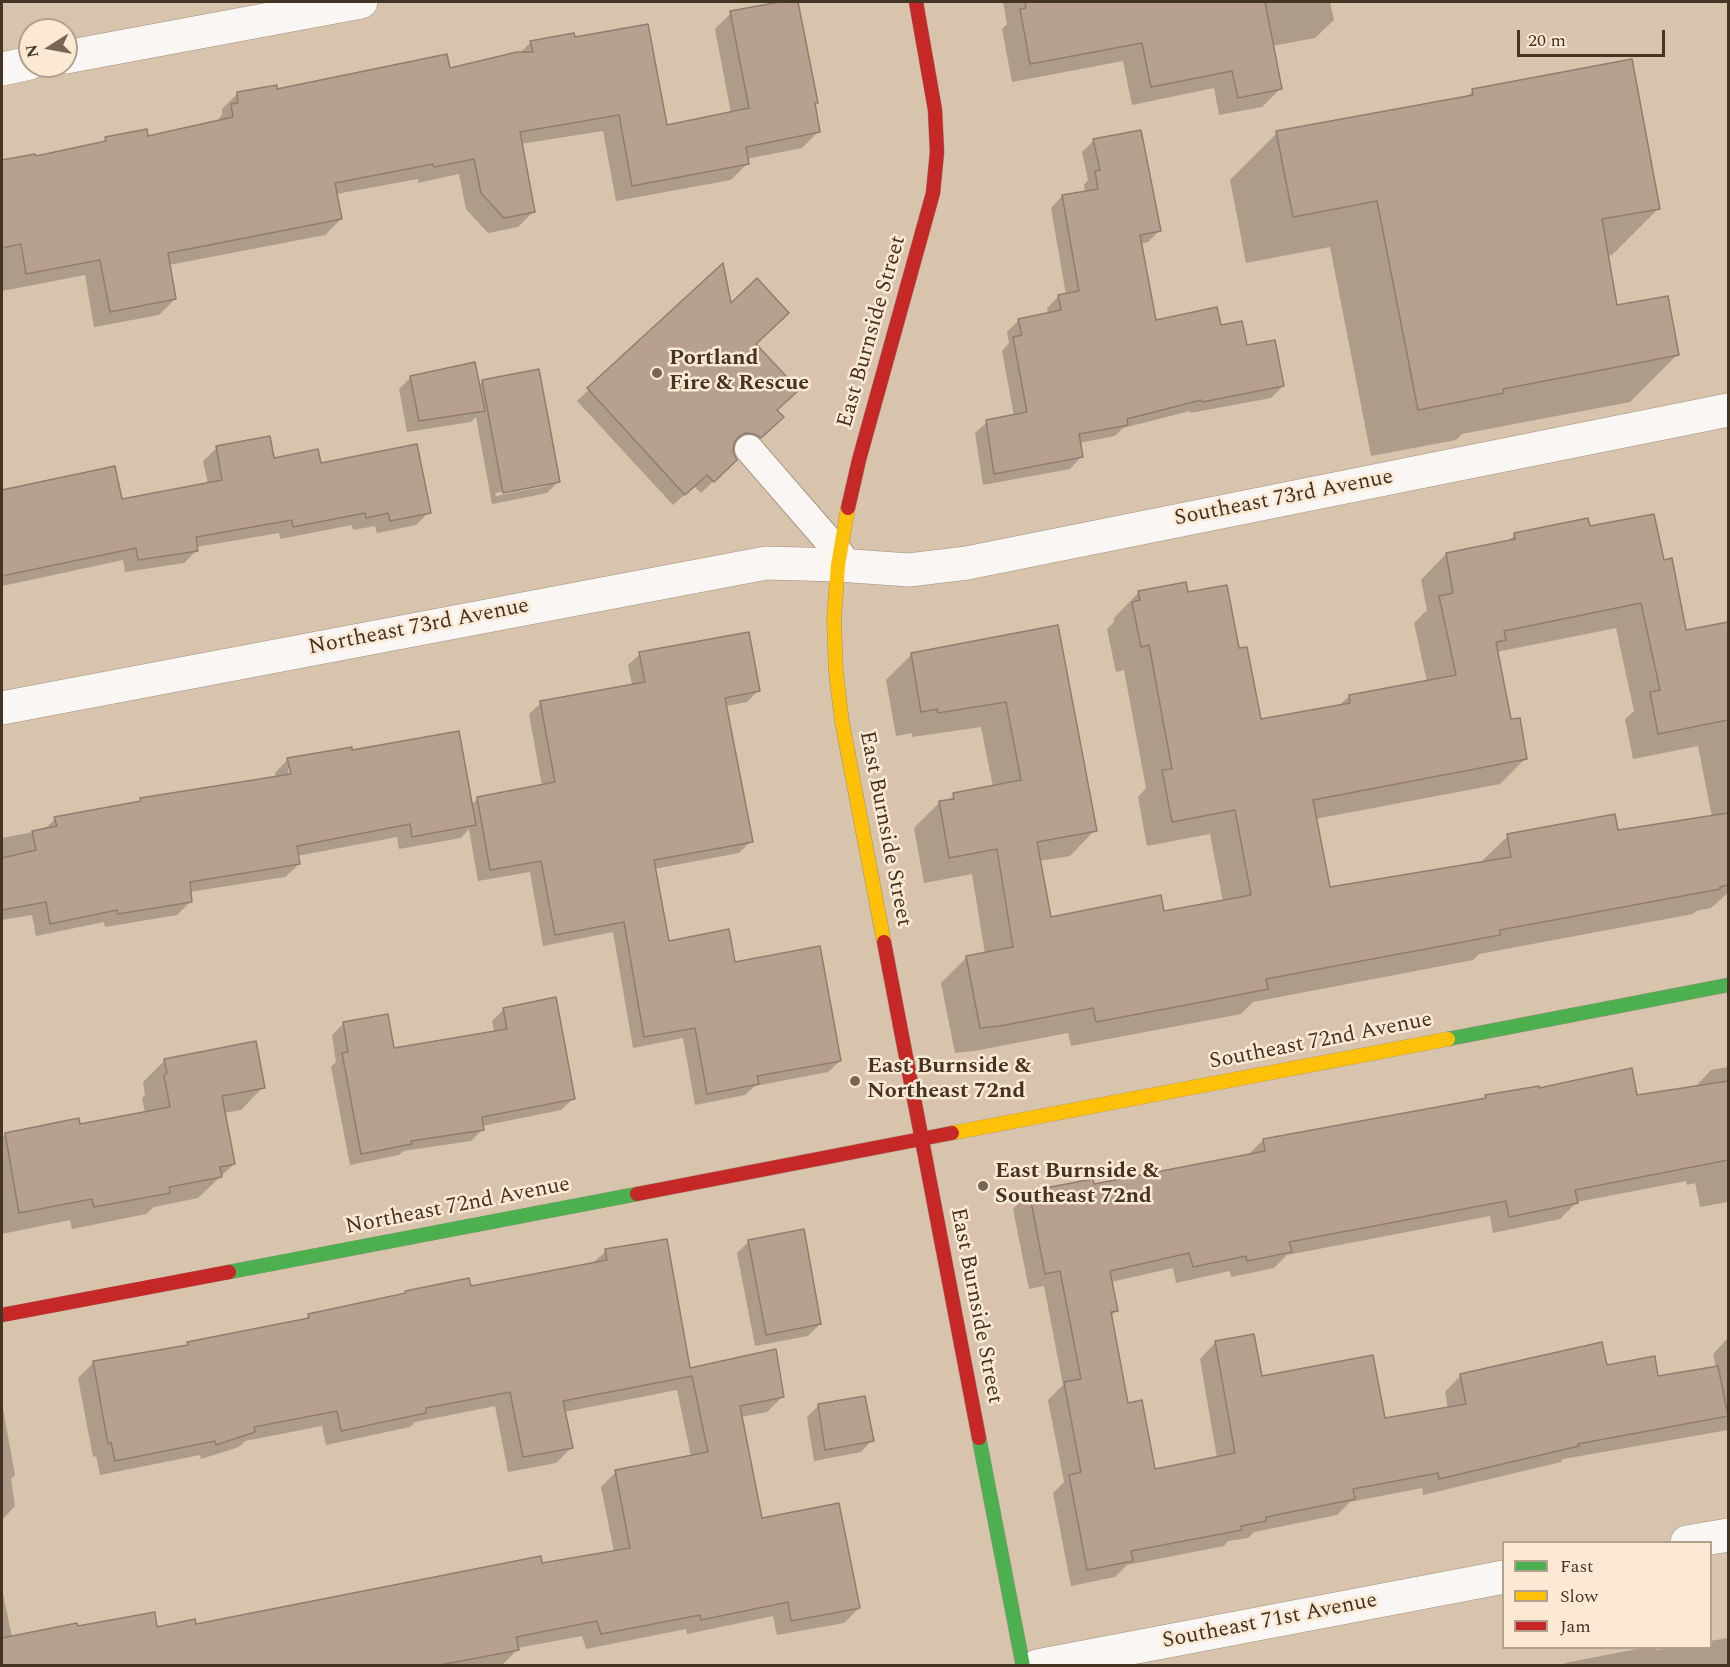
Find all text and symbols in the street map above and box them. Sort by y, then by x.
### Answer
north arrow [18,18,78,78]
scale bar [1520,18,1668,56]
text: 20 m [1528,27,1566,54]
text: N [19,42,45,60]
street label: East Burnside Street [833,233,913,431]
place label: Portland Fire & Rescue [669,347,809,398]
marker: Portland Fire & Rescue [650,366,664,380]
street label: Southeast 73rd Avenue [1172,465,1396,533]
street label: Northeast 73rd Avenue [307,594,531,662]
street label: East Burnside Street [852,729,916,929]
street label: Southeast 72nd Avenue [1207,1007,1435,1077]
place label: East Burnside & Northeast 72nd [867,1055,1031,1106]
marker: East Burnside & Northeast 72nd [848,1074,862,1088]
place label: East Burnside & Southeast 72nd [995,1160,1159,1212]
street label: Northeast 72nd Avenue [344,1172,572,1242]
marker: East Burnside & Southeast 72nd [976,1179,990,1193]
street label: East Burnside Street [943,1206,1007,1406]
legend [1502,1541,1712,1649]
text: Fast [1560,1553,1593,1580]
text: Slow [1560,1583,1598,1610]
street label: Southeast 71st Avenue [1160,1588,1380,1656]
text: Jam [1560,1613,1591,1640]

